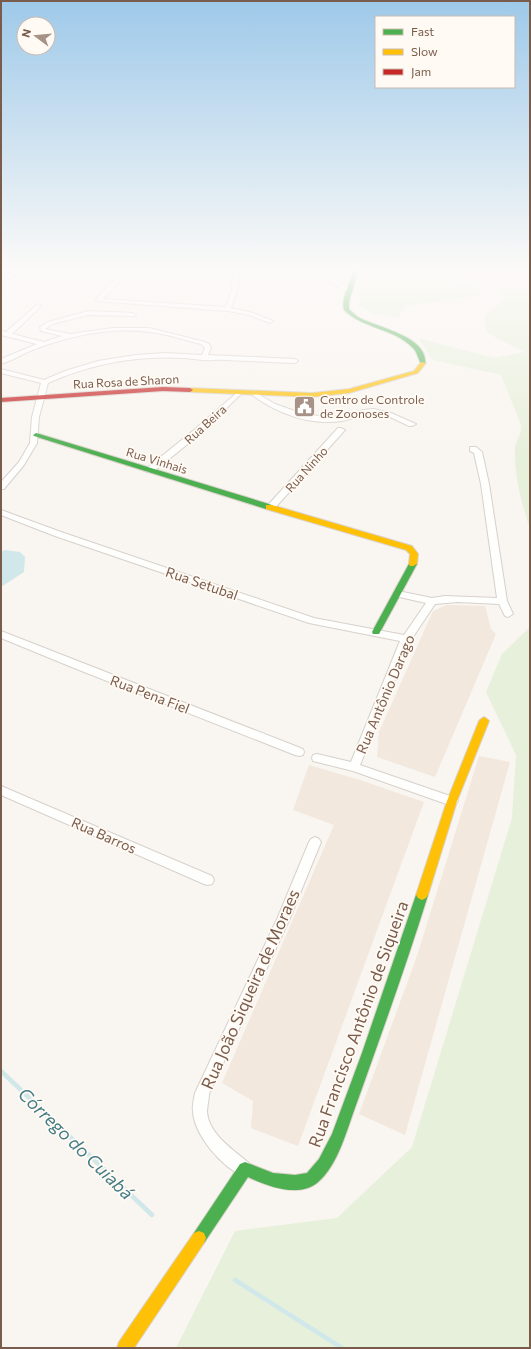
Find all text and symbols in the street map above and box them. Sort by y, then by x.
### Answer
north arrow [16,16,56,56]
legend [375,16,515,88]
text: Fast [411,24,434,38]
text: N [19,27,33,39]
text: Slow [411,44,438,58]
text: Jam [411,64,431,79]
street label: Rua Rosa de Sharon [73,371,179,391]
place label: Centro de Controle de Zoonoses [320,392,424,420]
public building icon: Centro de Controle de Zoonoses [291,393,317,419]
street label: Rua Beira [181,402,229,446]
street label: Rua Ninho [282,443,330,495]
street label: Rua Vinhais [125,444,189,476]
street label: Rua Setubal [164,563,240,603]
street label: Rua Antônio Darago [352,632,418,756]
street label: Rua Pena Fiel [108,671,192,717]
street label: Rua Barros [69,813,139,857]
street label: Rua João Siqueira de Moraes [196,886,304,1092]
street label: Rua Francisco Antônio de Siqueira [304,898,412,1150]
water label: Córrego do Cuiabá [14,1082,139,1204]

